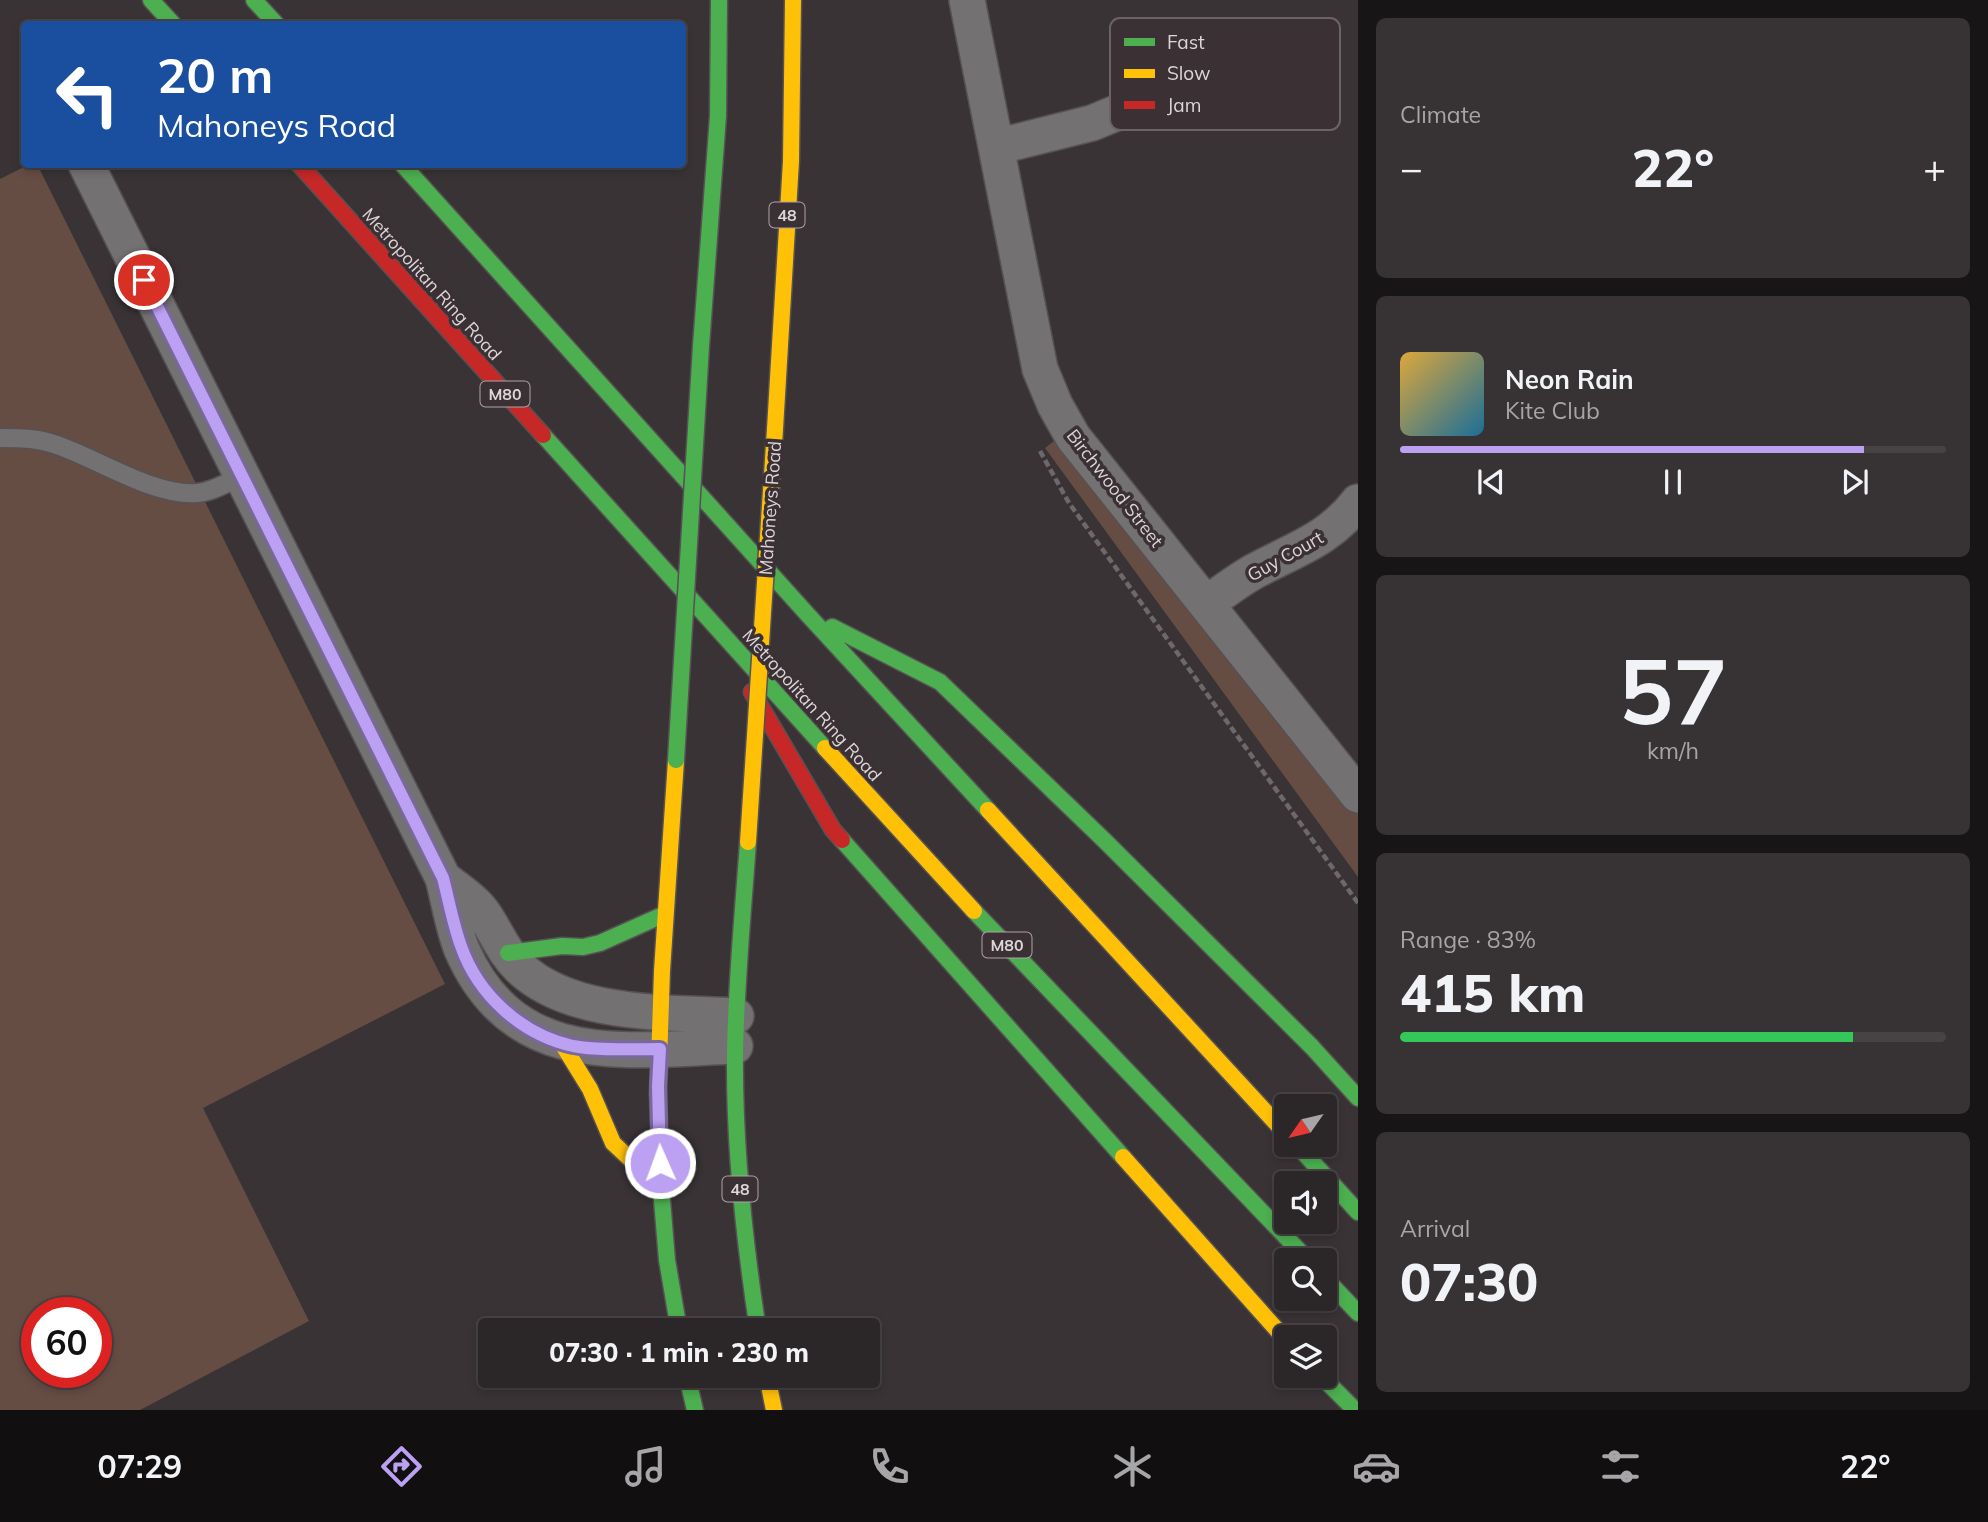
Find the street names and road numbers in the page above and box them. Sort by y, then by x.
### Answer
road number: 48 [770,202,804,228]
street label: Metropolitan Ring Road [357,203,507,365]
road number: M80 [480,382,530,406]
street label: Birchwood Street [1062,424,1168,552]
street label: Mahoneys Road [754,440,786,576]
street label: Guy Court [1243,526,1327,586]
street label: Metropolitan Ring Road [737,624,887,786]
road number: M80 [982,932,1032,958]
road number: 48 [722,1176,758,1202]

